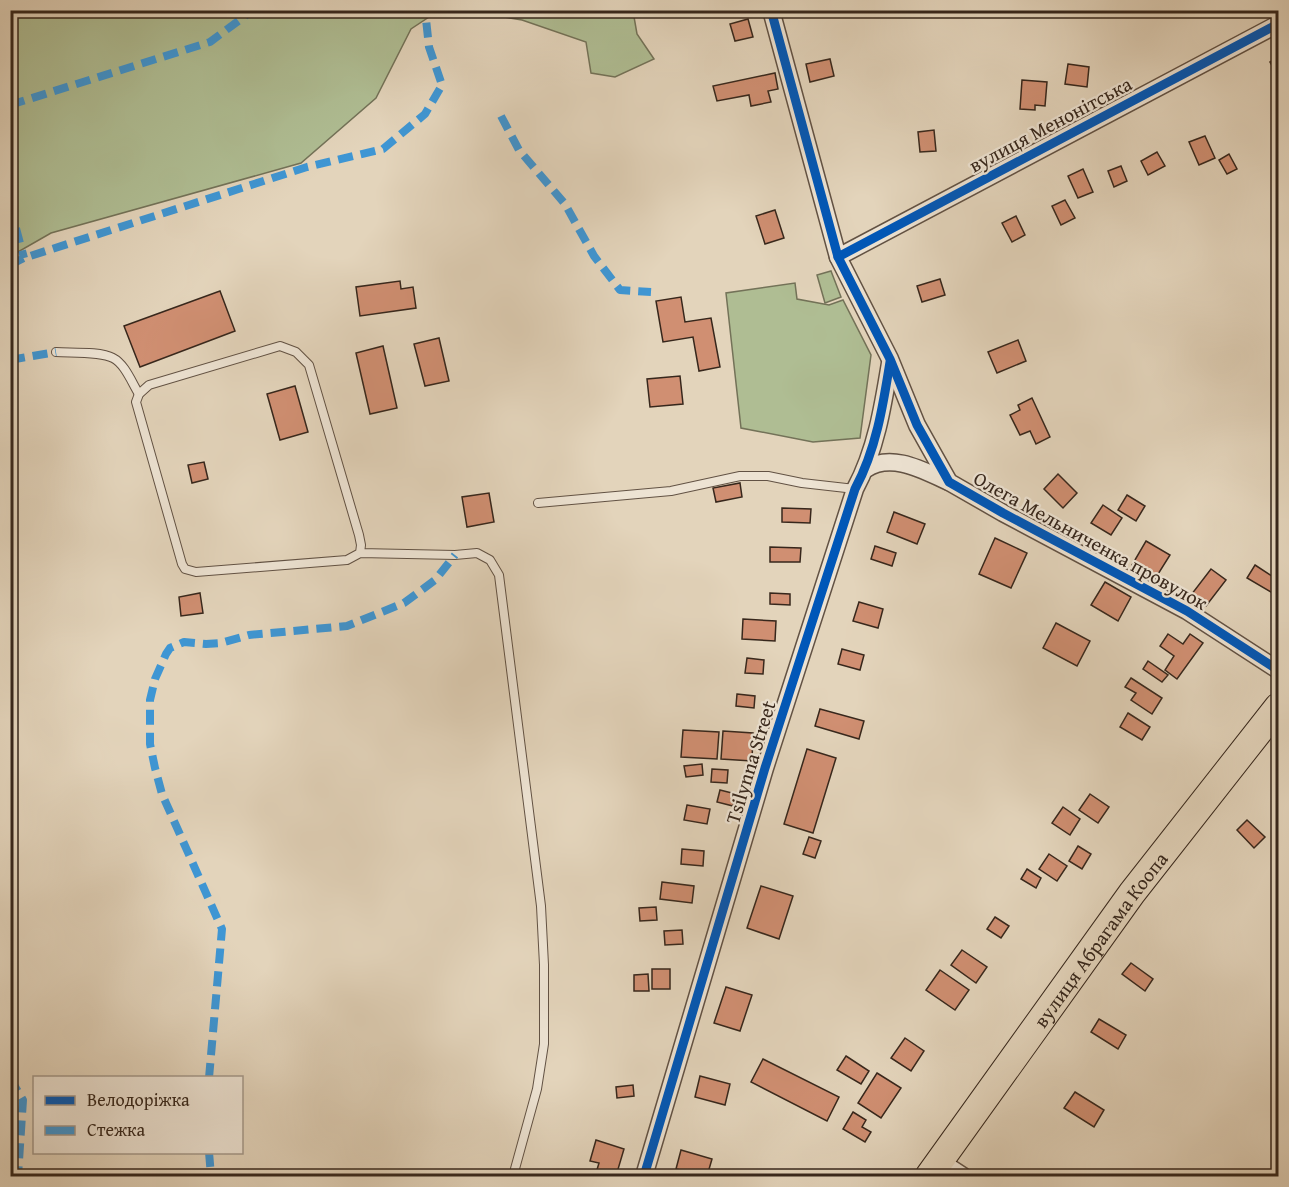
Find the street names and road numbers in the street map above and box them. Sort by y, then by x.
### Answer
street label: вулиця Менонітська [963,69,1137,179]
street label: Олега Мельниченка провулок [969,463,1214,617]
street label: Tsilynna Street [718,697,782,827]
street label: вулиця Абрагама Коопа [1026,845,1174,1033]

